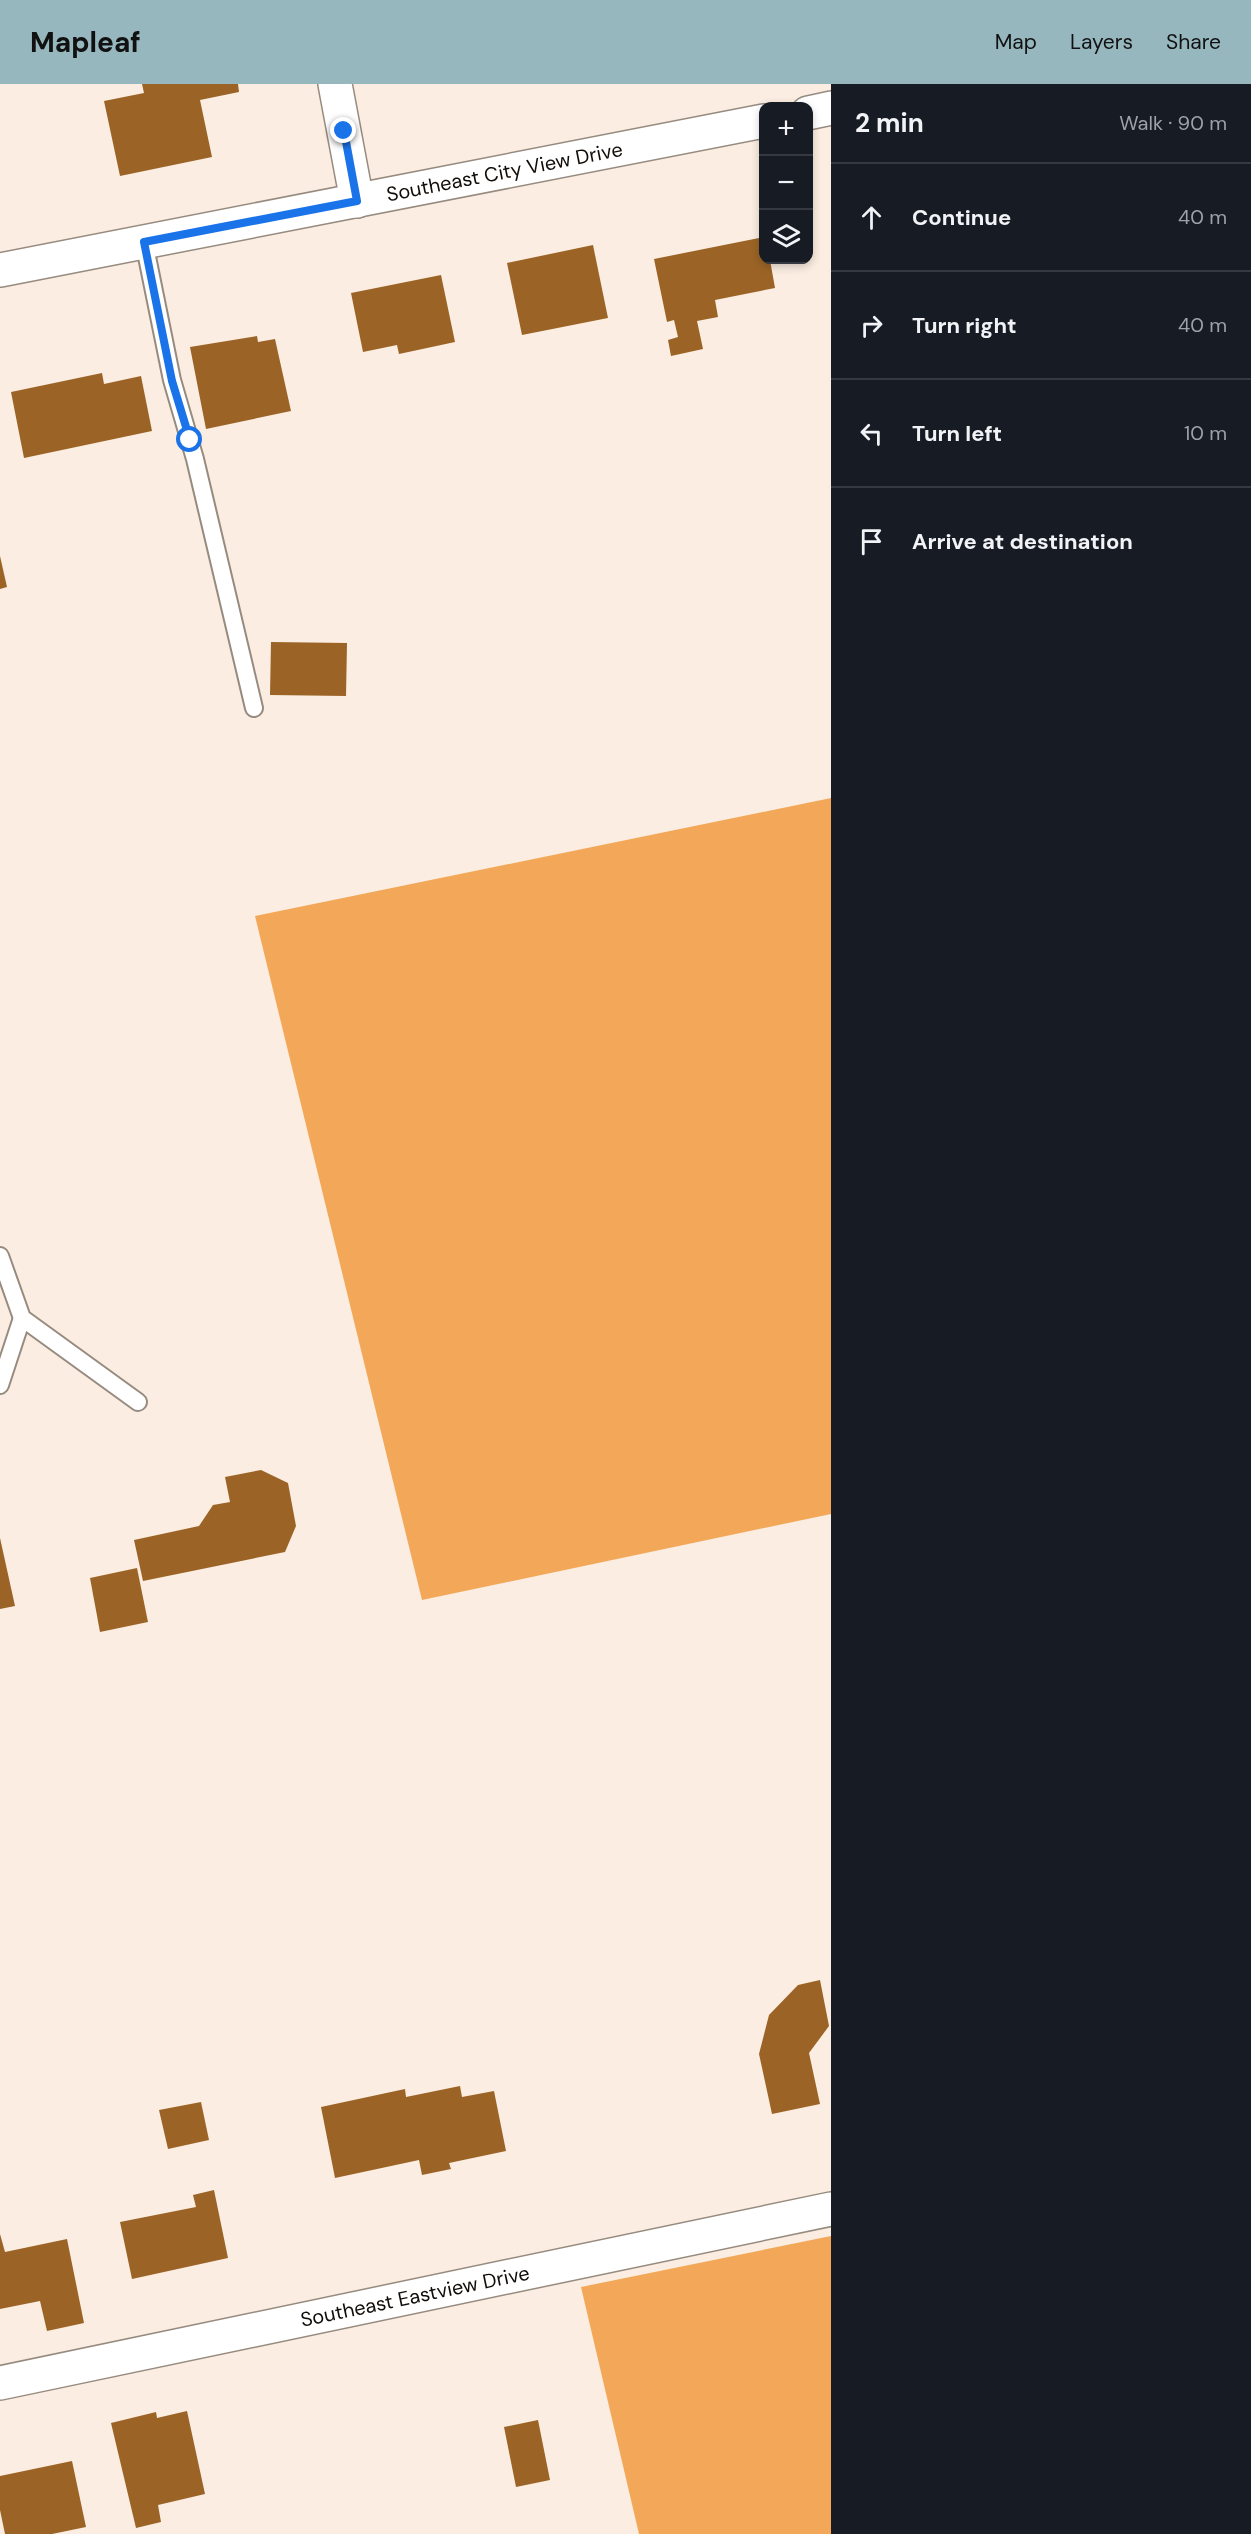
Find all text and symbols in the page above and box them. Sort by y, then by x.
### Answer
text: Mapleaf [30,24,141,61]
text: Map [995,28,1037,56]
text: Layers [1070,28,1133,56]
text: Share [1166,28,1221,56]
map controls [759,102,813,264]
button: + [759,102,813,156]
text: 2 min [855,106,924,140]
text: Walk · 90 m [1119,110,1227,136]
route end [330,117,356,143]
street label: Southeast City View Drive [384,136,625,207]
button: − [759,156,813,210]
icon: ahead [855,201,888,234]
text: Continue [912,203,1011,232]
text: 40 m [1178,204,1227,230]
button: layers [759,210,813,264]
icon: right [855,309,888,342]
text: Turn right [912,311,1017,340]
text: 40 m [1178,312,1227,338]
icon: left [855,417,888,450]
text: Turn left [912,419,1002,448]
text: 10 m [1184,420,1227,446]
route start [176,426,202,452]
icon: arrive [855,525,888,558]
text: Arrive at destination [912,527,1133,556]
street label: Southeast Eastview Drive [298,2259,532,2333]

